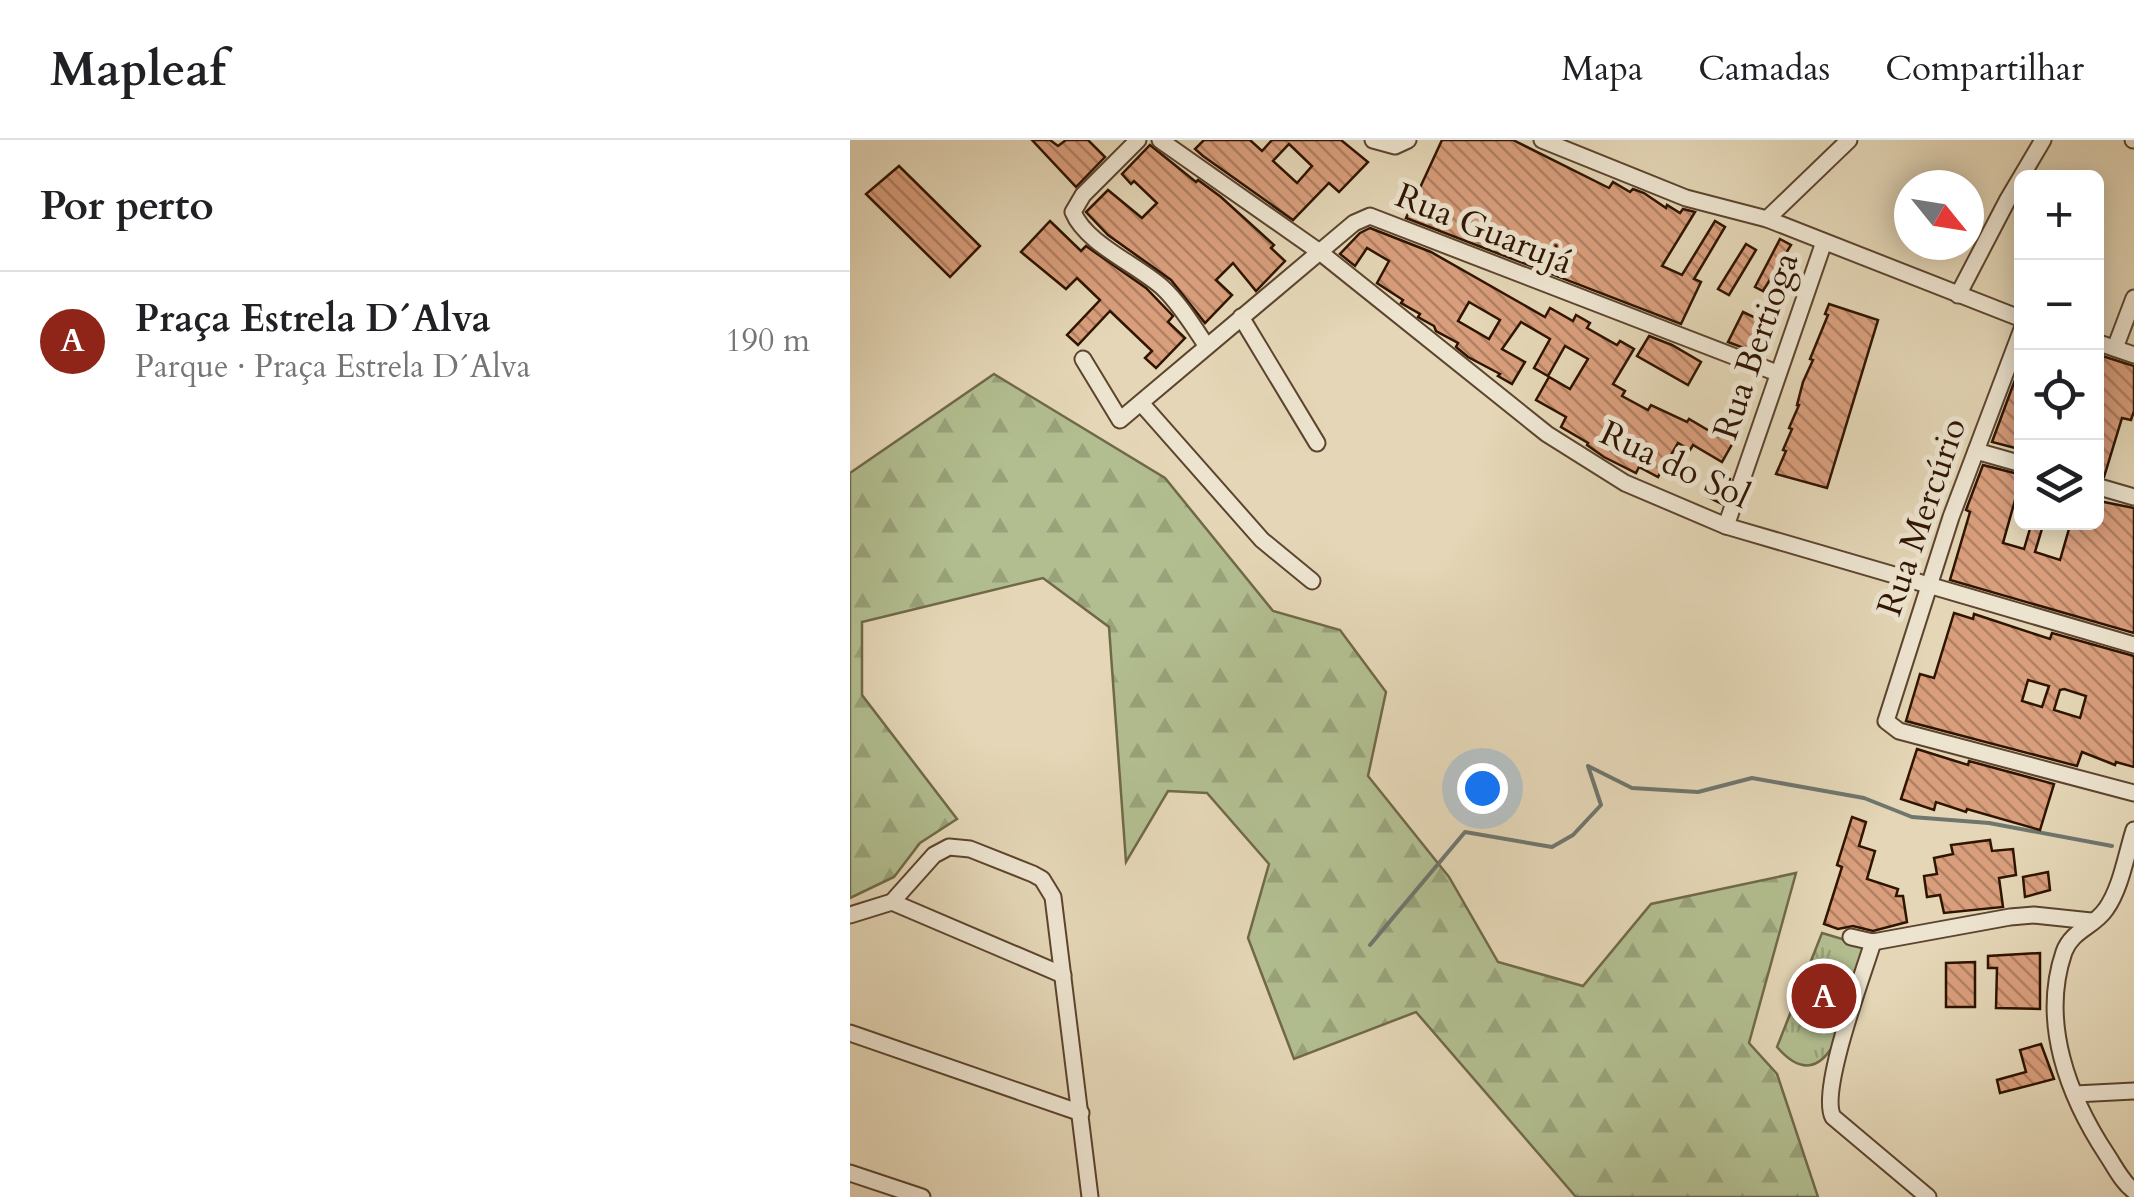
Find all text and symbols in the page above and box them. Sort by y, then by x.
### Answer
text: Mapleaf [50,37,226,102]
text: Mapa [1561,45,1643,93]
text: Camadas [1698,45,1830,93]
text: Compartilhar [1885,45,2084,93]
north arrow [1894,170,1984,260]
map controls [2014,170,2104,530]
button: + [2014,170,2104,260]
street label: Rua Guarujá [1388,172,1580,286]
text: Por perto [40,177,214,234]
street label: Rua Bertioga [1702,246,1810,446]
button: − [2014,260,2104,350]
text: Praça Estrela D´Alva [135,293,491,345]
text: A [60,319,85,363]
text: 190 m [725,319,810,363]
text: Parque · Praça Estrela D´Alva [135,345,531,389]
button: locate [2014,350,2104,440]
street label: Rua do Sol [1592,409,1758,521]
street label: Rua Mercúrio [1866,412,1978,622]
button: layers [2014,440,2104,530]
your location [1457,763,1508,814]
pin: A [1792,958,1856,1034]

